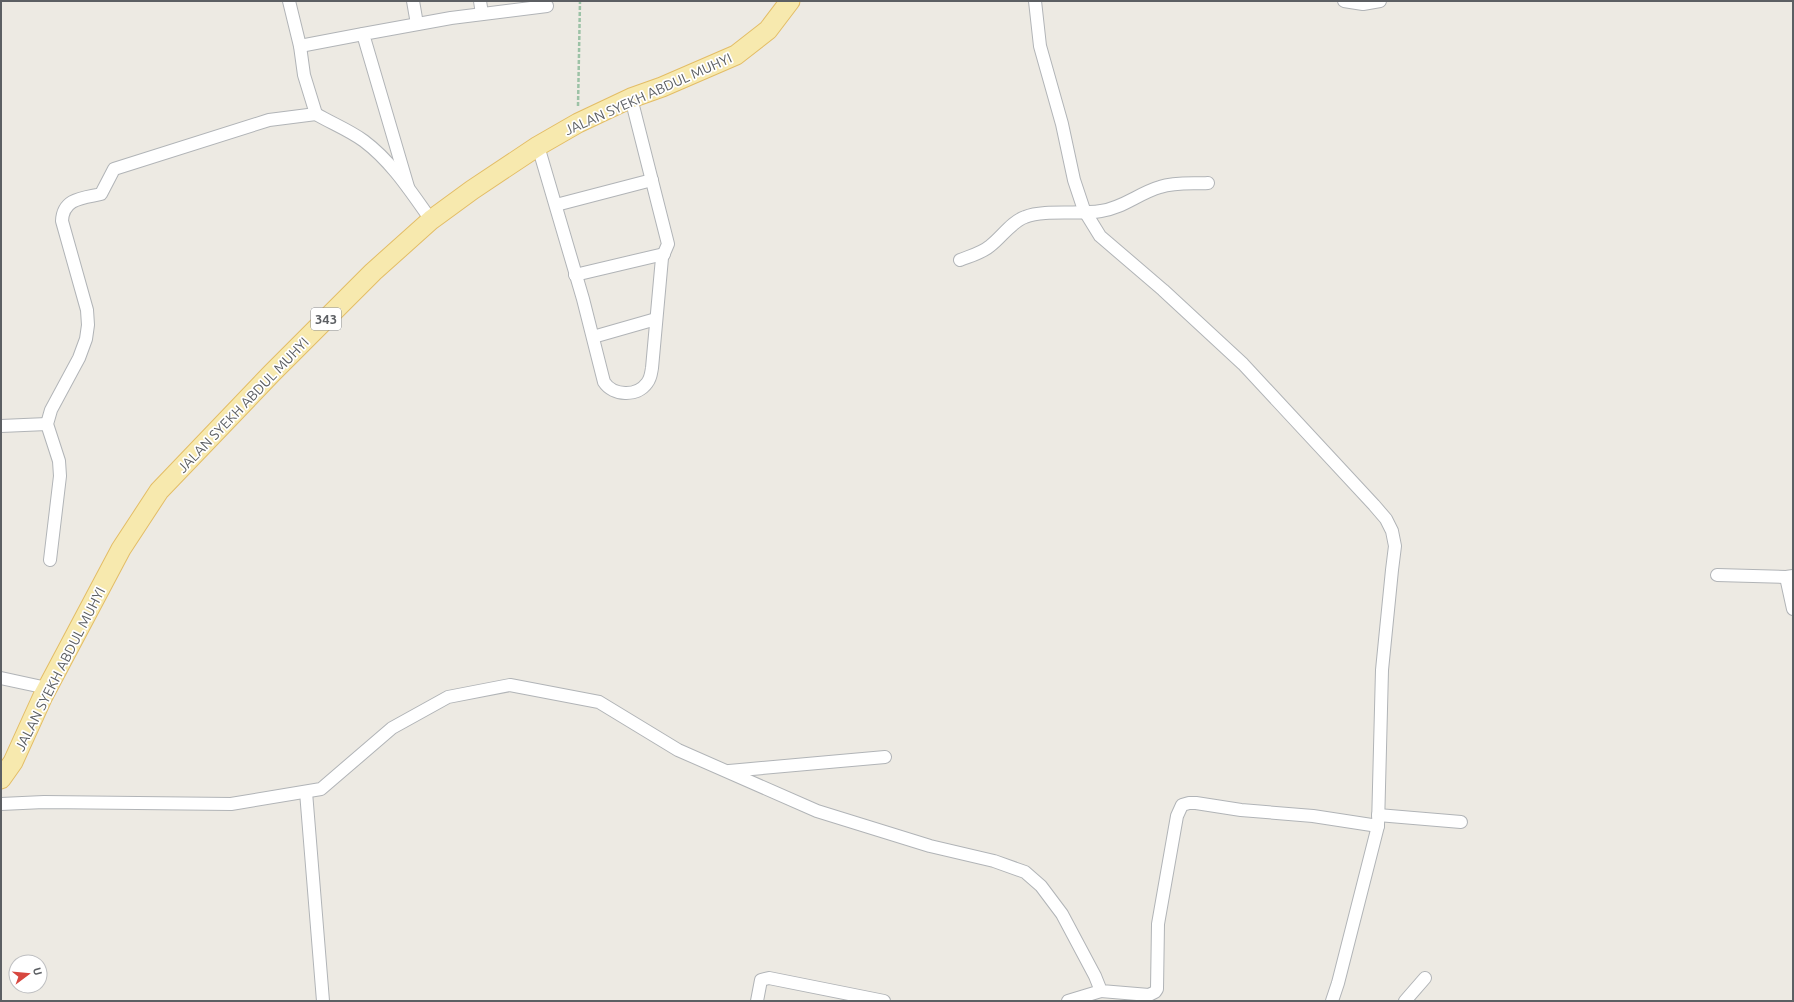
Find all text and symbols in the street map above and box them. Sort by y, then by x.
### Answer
street label: JALAN SYEKH ABDUL MUHYI [562,50,734,138]
road number: 343 [311,308,341,330]
street label: JALAN SYEKH ABDUL MUHYI [174,334,312,476]
street label: JALAN SYEKH ABDUL MUHYI [12,585,108,753]
north arrow [8,954,48,994]
text: U [31,966,44,977]

